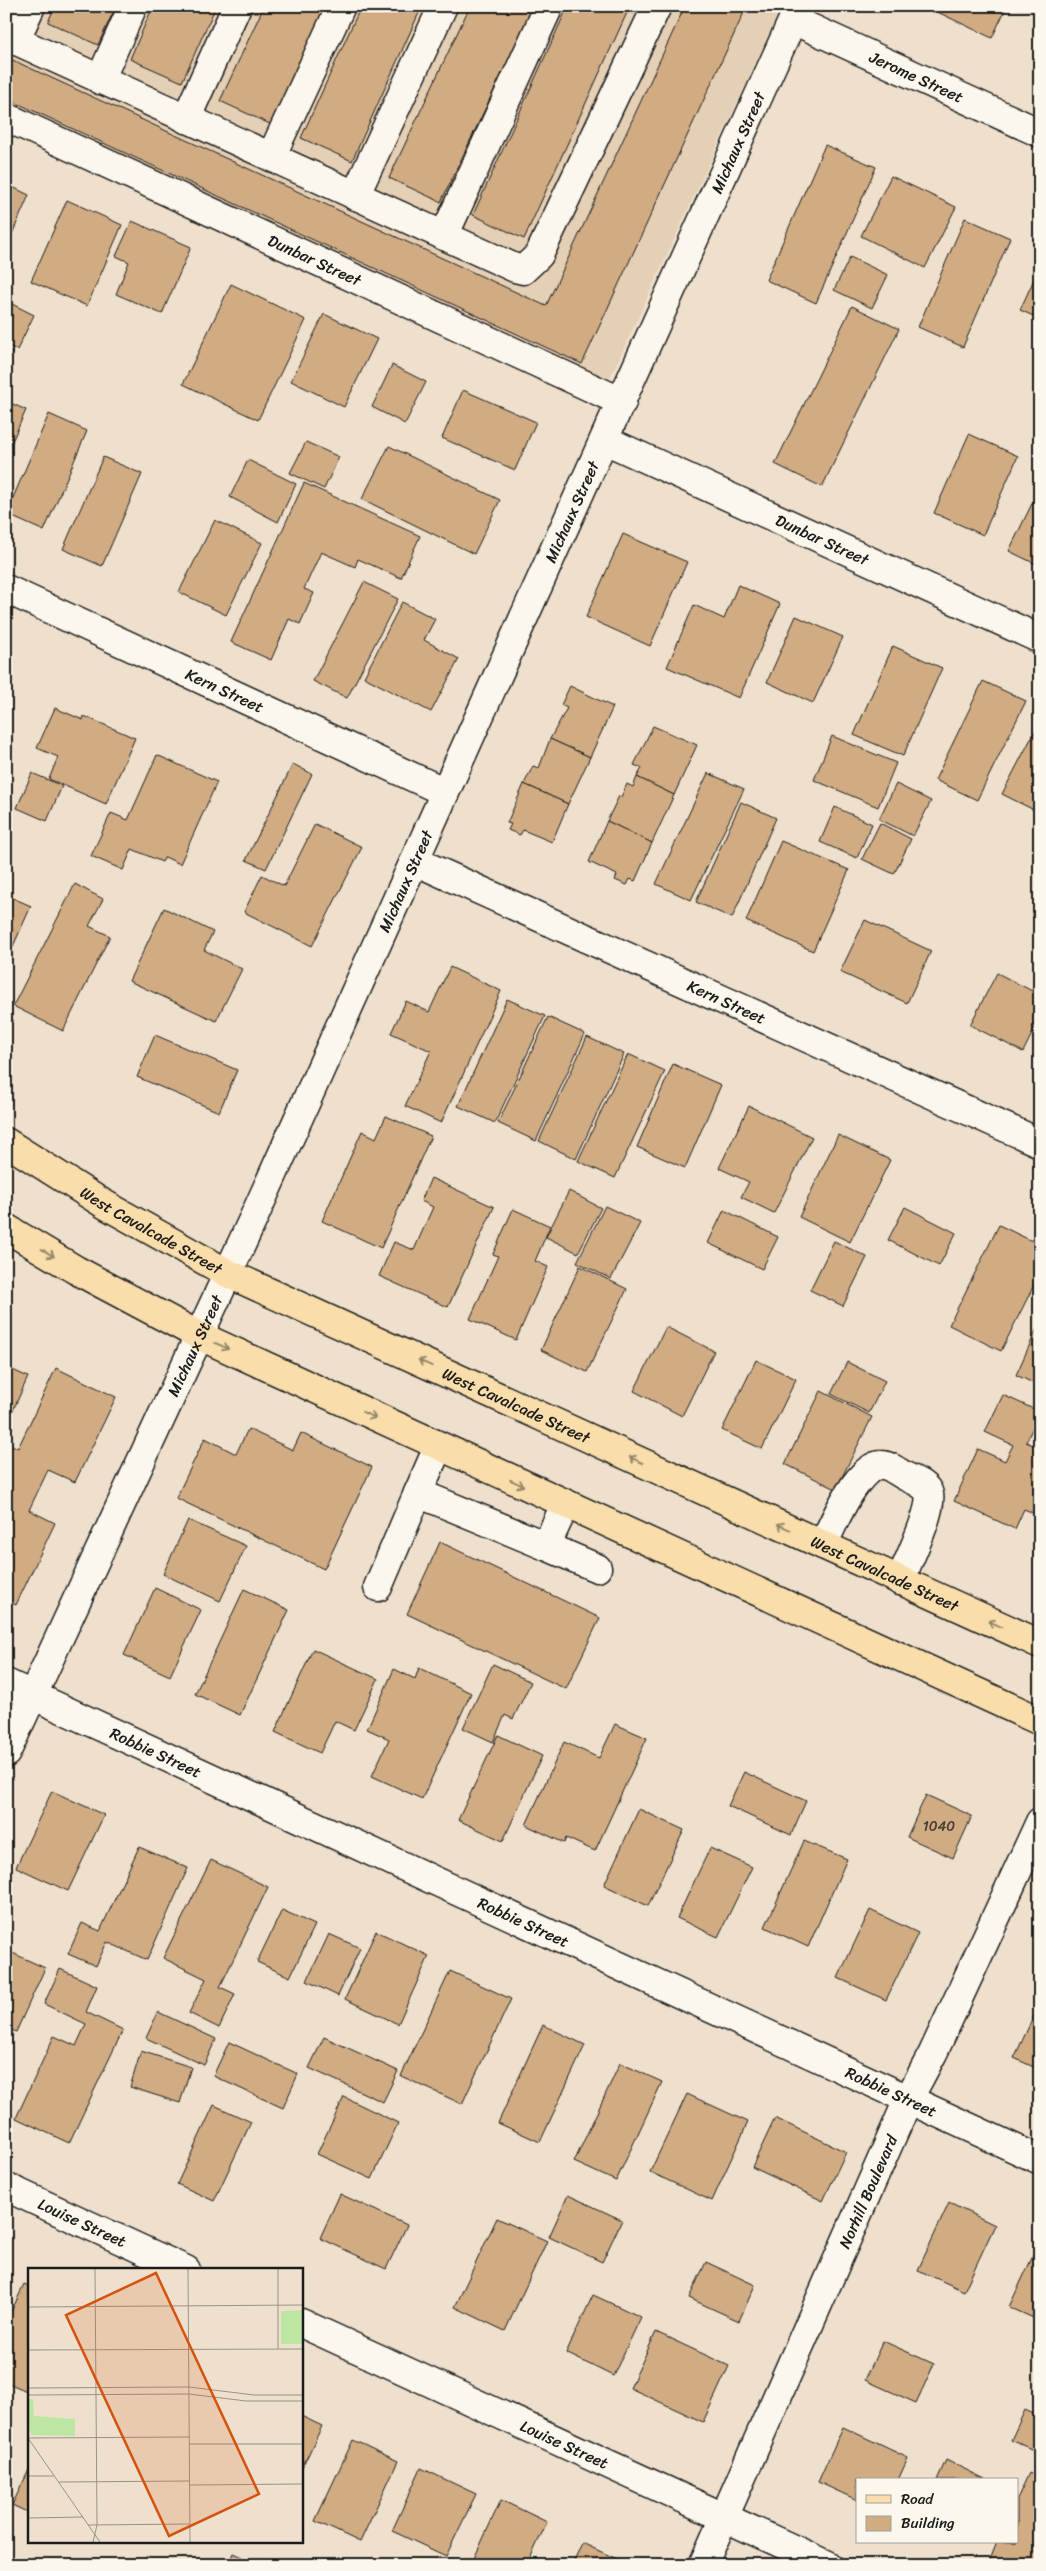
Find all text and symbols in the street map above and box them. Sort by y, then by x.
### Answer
street label: Jerome Street [864,42,969,111]
street label: Michaux Street [702,86,774,198]
street label: Dunbar Street [263,226,367,294]
street label: Michaux Street [536,455,607,568]
street label: Dunbar Street [771,505,874,574]
street label: Kern Street [181,659,269,721]
street label: Michaux Street [370,825,441,937]
street label: Kern Street [683,971,771,1032]
street label: West Cavalcade Street [74,1178,229,1283]
one-way arrow [40,1249,54,1259]
street label: Michaux Street [158,1289,231,1401]
one-way arrow [214,1342,229,1352]
one-way arrow [418,1358,433,1367]
street label: West Cavalcade Street [437,1359,596,1452]
one-way arrow [361,1410,376,1420]
one-way arrow [629,1454,644,1464]
one-way arrow [509,1479,524,1488]
one-way arrow [777,1522,792,1532]
street label: West Cavalcade Street [806,1527,964,1620]
one-way arrow [988,1619,1003,1628]
street label: Robbie Street [105,1718,206,1786]
house number: 1040 [923,1814,955,1839]
street label: Robbie Street [473,1888,574,1955]
street label: Robbie Street [841,2058,942,2125]
street label: Norhill Boulevard [830,2129,906,2253]
street label: Louise Street [33,2189,131,2255]
inset map [28,2268,302,2544]
street label: Louise Street [515,2411,614,2477]
legend [856,2478,1018,2544]
text: Road [901,2486,934,2512]
text: Building [901,2510,955,2536]

